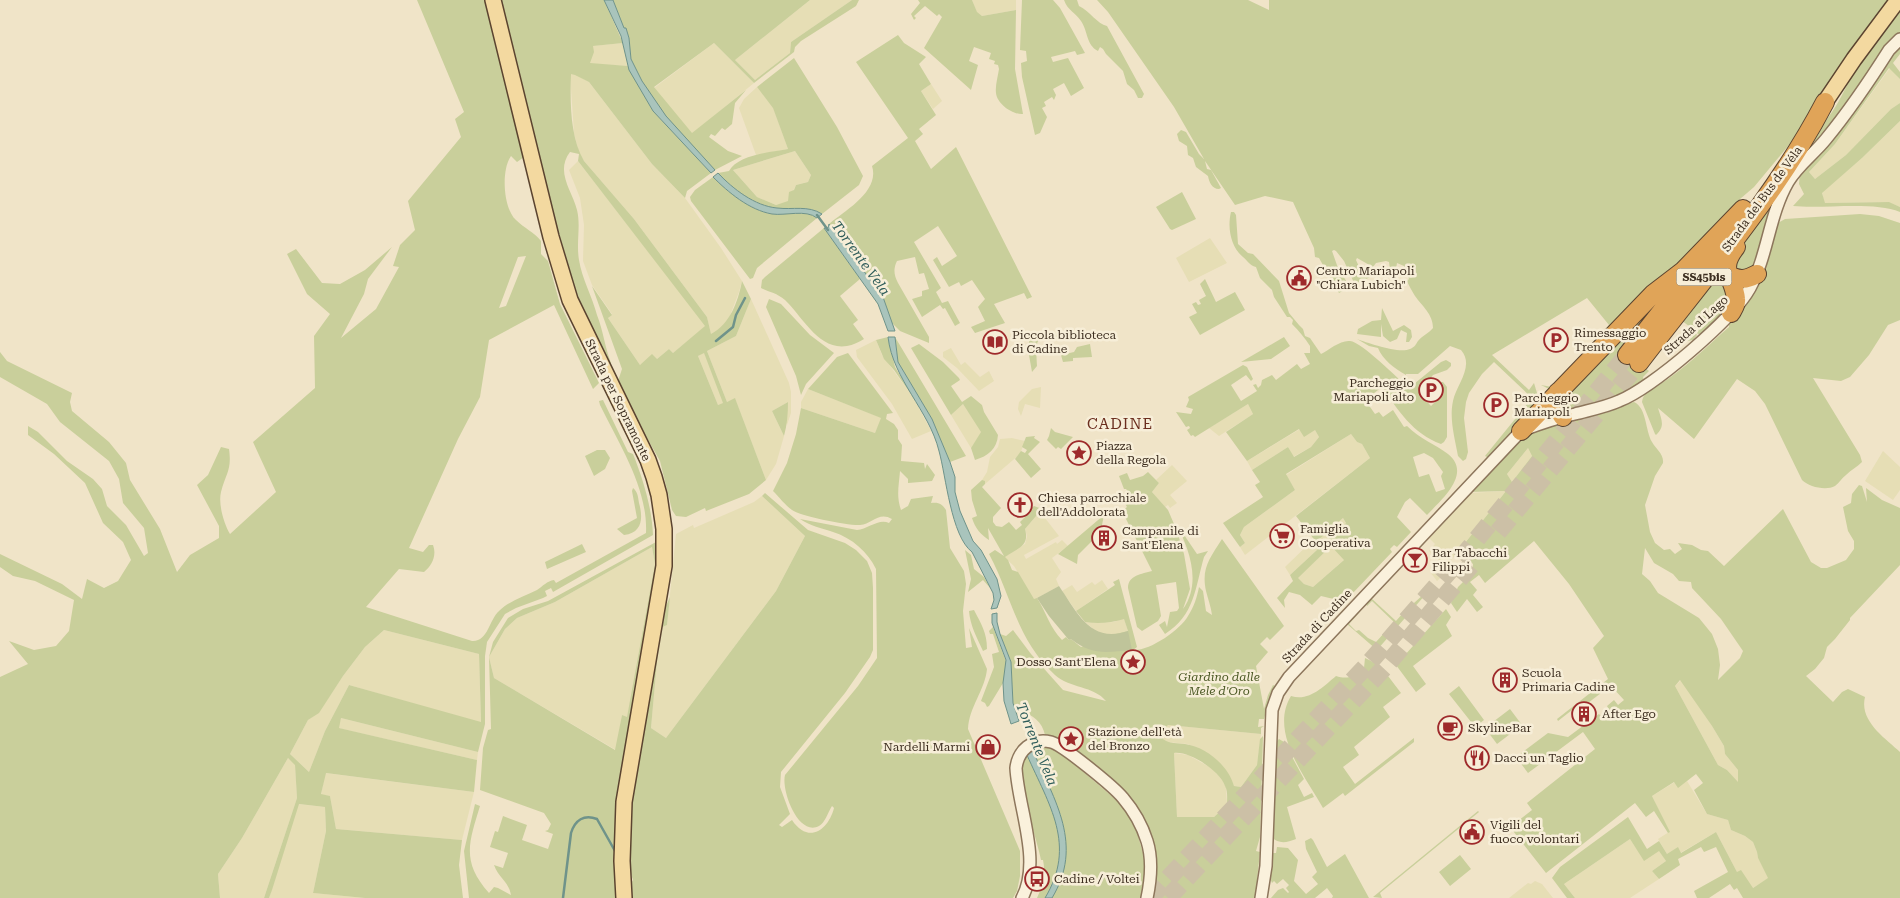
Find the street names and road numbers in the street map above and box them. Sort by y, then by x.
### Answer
street label: Strada del Bus de Véla [1719,143,1805,255]
road number: SS45bis [1676,268,1732,286]
street label: Strada al Lago [1661,293,1731,357]
street label: Strada per Sopramonte [582,337,654,464]
street label: Strada di Cadine [1279,586,1355,666]

